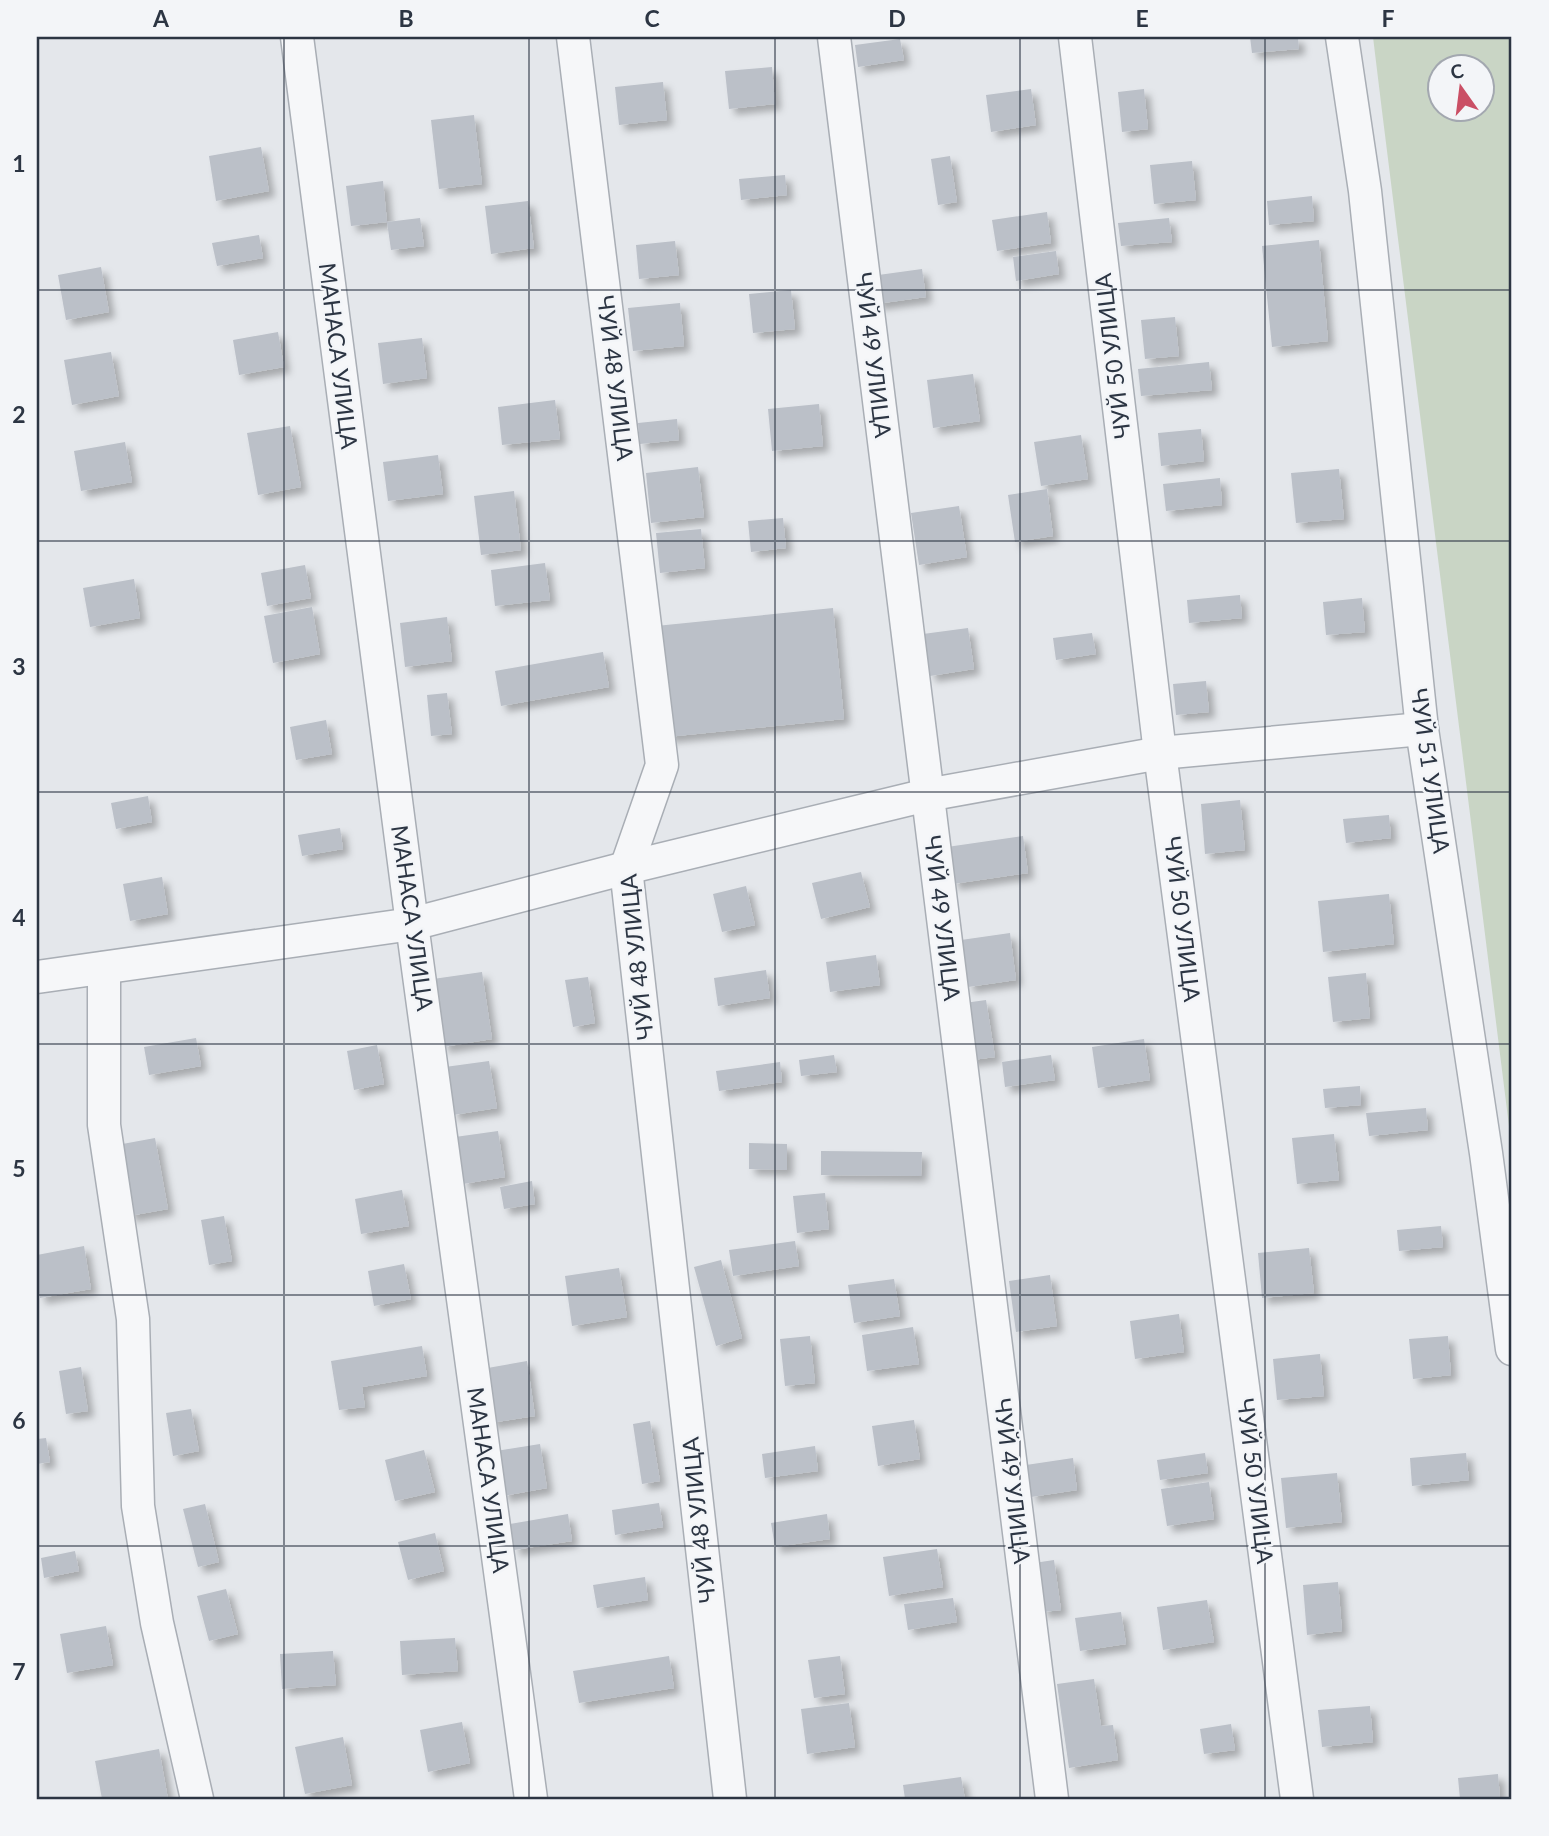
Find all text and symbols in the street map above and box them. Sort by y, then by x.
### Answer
text: A [152,4,170,32]
text: B [398,4,414,32]
text: C [644,4,660,32]
text: D [888,4,906,32]
text: E [1135,4,1149,32]
text: F [1381,4,1395,32]
north arrow [1426,52,1496,122]
text: С [1448,58,1466,84]
text: 1 [12,149,26,177]
street label: МАНАСА УЛИЦА [314,261,364,451]
street label: ЧУЙ 49 УЛИЦА [850,271,898,440]
street label: ЧУЙ 50 УЛИЦА [1088,271,1136,440]
street label: ЧУЙ 48 УЛИЦА [592,294,640,463]
text: 2 [12,400,26,428]
text: 3 [12,652,26,680]
street label: ЧУЙ 51 УЛИЦА [1406,687,1456,856]
street label: МАНАСА УЛИЦА [386,823,440,1013]
street label: ЧУЙ 49 УЛИЦА [919,834,967,1003]
street label: ЧУЙ 50 УЛИЦА [1159,835,1207,1004]
street label: ЧУЙ 48 УЛИЦА [613,872,659,1041]
text: 4 [12,903,26,931]
text: 5 [12,1154,26,1182]
street label: МАНАСА УЛИЦА [462,1385,516,1575]
street label: ЧУЙ 49 УЛИЦА [989,1397,1037,1566]
street label: ЧУЙ 50 УЛИЦА [1232,1397,1280,1566]
text: 6 [12,1406,26,1434]
street label: ЧУЙ 48 УЛИЦА [675,1435,721,1604]
text: 7 [12,1657,26,1685]

